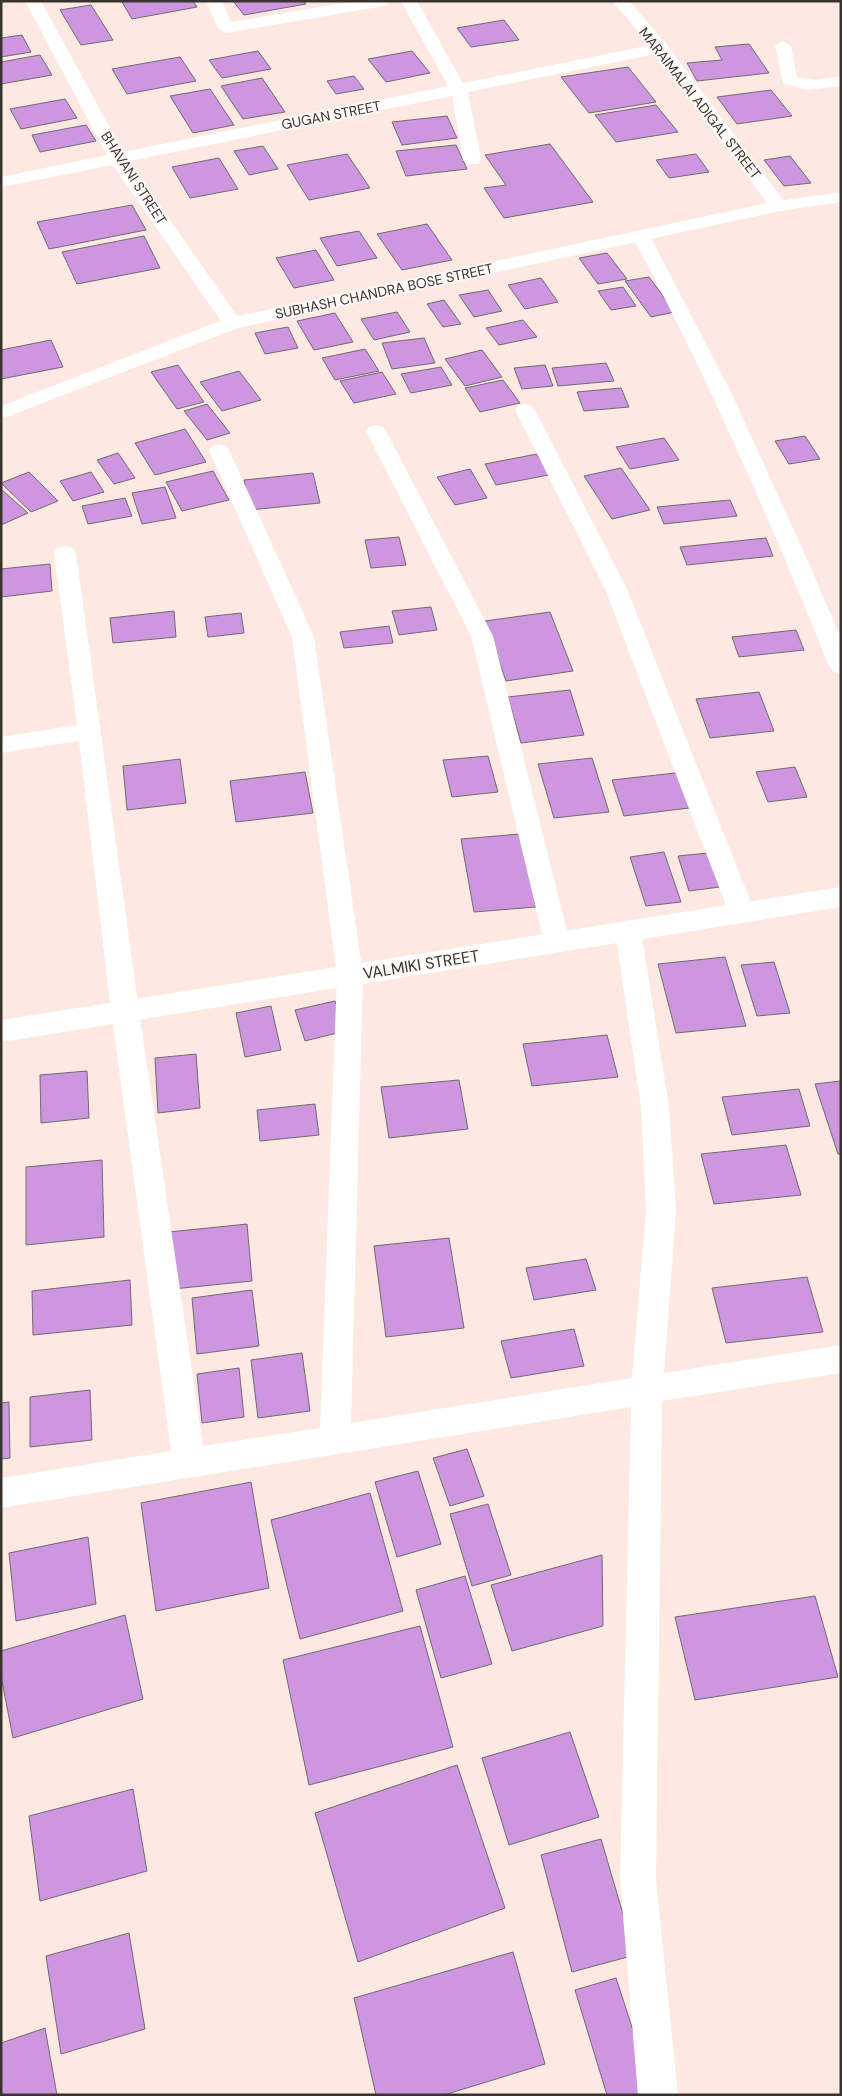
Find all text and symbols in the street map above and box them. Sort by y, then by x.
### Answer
street label: MARAIMALAI ADIGAL STREET [635,24,765,183]
street label: GUGAN STREET [280,97,382,133]
street label: BHAVANI STREET [97,128,171,228]
street label: SUBHASH CHANDRA BOSE STREET [273,259,495,323]
street label: VALMIKI STREET [362,945,481,984]

